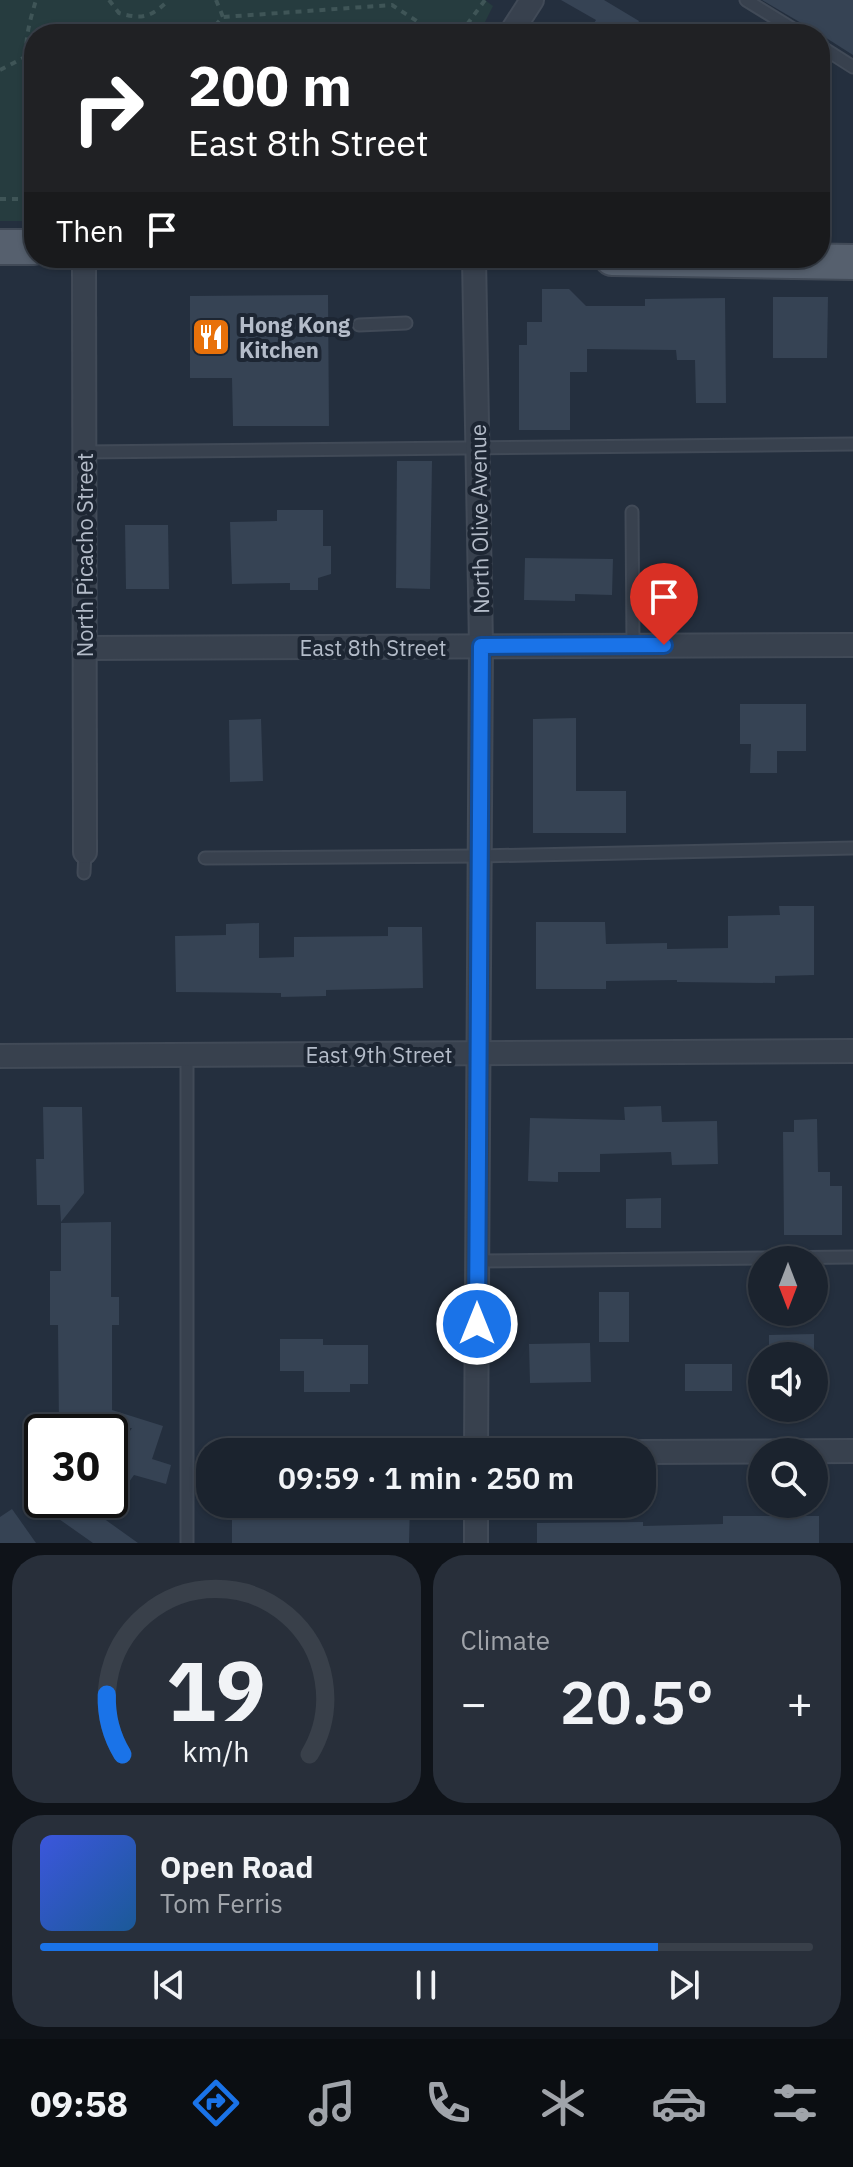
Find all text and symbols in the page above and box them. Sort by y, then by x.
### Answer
text: 200 m [188,49,352,121]
icon: right [56,56,160,160]
text: East 8th Street [188,119,429,166]
icon: arrive [140,208,184,252]
text: Then [56,211,124,250]
place label: Hong Kong Kitchen [239,310,351,364]
restaurant icon: Hong Kong Kitchen [190,316,232,358]
street label: North Olive Avenue [463,424,495,614]
street label: North Picacho Street [70,453,99,657]
pin [630,563,698,645]
icon: arrive [642,575,686,619]
street label: East 8th Street [299,633,447,662]
street label: East 9th Street [305,1040,453,1069]
north arrow [748,1246,828,1326]
map controls [748,1246,828,1518]
position arrow [435,1282,519,1366]
button: sound [748,1342,828,1422]
speed limit sign: 30 [24,1414,128,1518]
button: search [748,1438,828,1518]
text: 09:59 · 1 min · 250 m [278,1458,574,1497]
text: Climate [461,1623,550,1657]
text: 19 [166,1636,266,1744]
text: 20.5° [560,1662,714,1741]
text: − [461,1674,487,1731]
text: + [787,1674,813,1731]
text: km/h [183,1733,250,1770]
text: Open Road [160,1847,313,1886]
text: Tom Ferris [160,1886,283,1920]
icon: previous [147,1963,191,2007]
icon: pause [404,1963,448,2007]
icon: next [662,1963,706,2007]
icon: directions [188,2075,244,2131]
icon: music [304,2075,360,2131]
icon: phone [420,2075,476,2131]
icon: climate [535,2075,591,2131]
icon: car [651,2075,707,2131]
icon: filters [767,2075,823,2131]
text: 09:58 [30,2080,128,2127]

